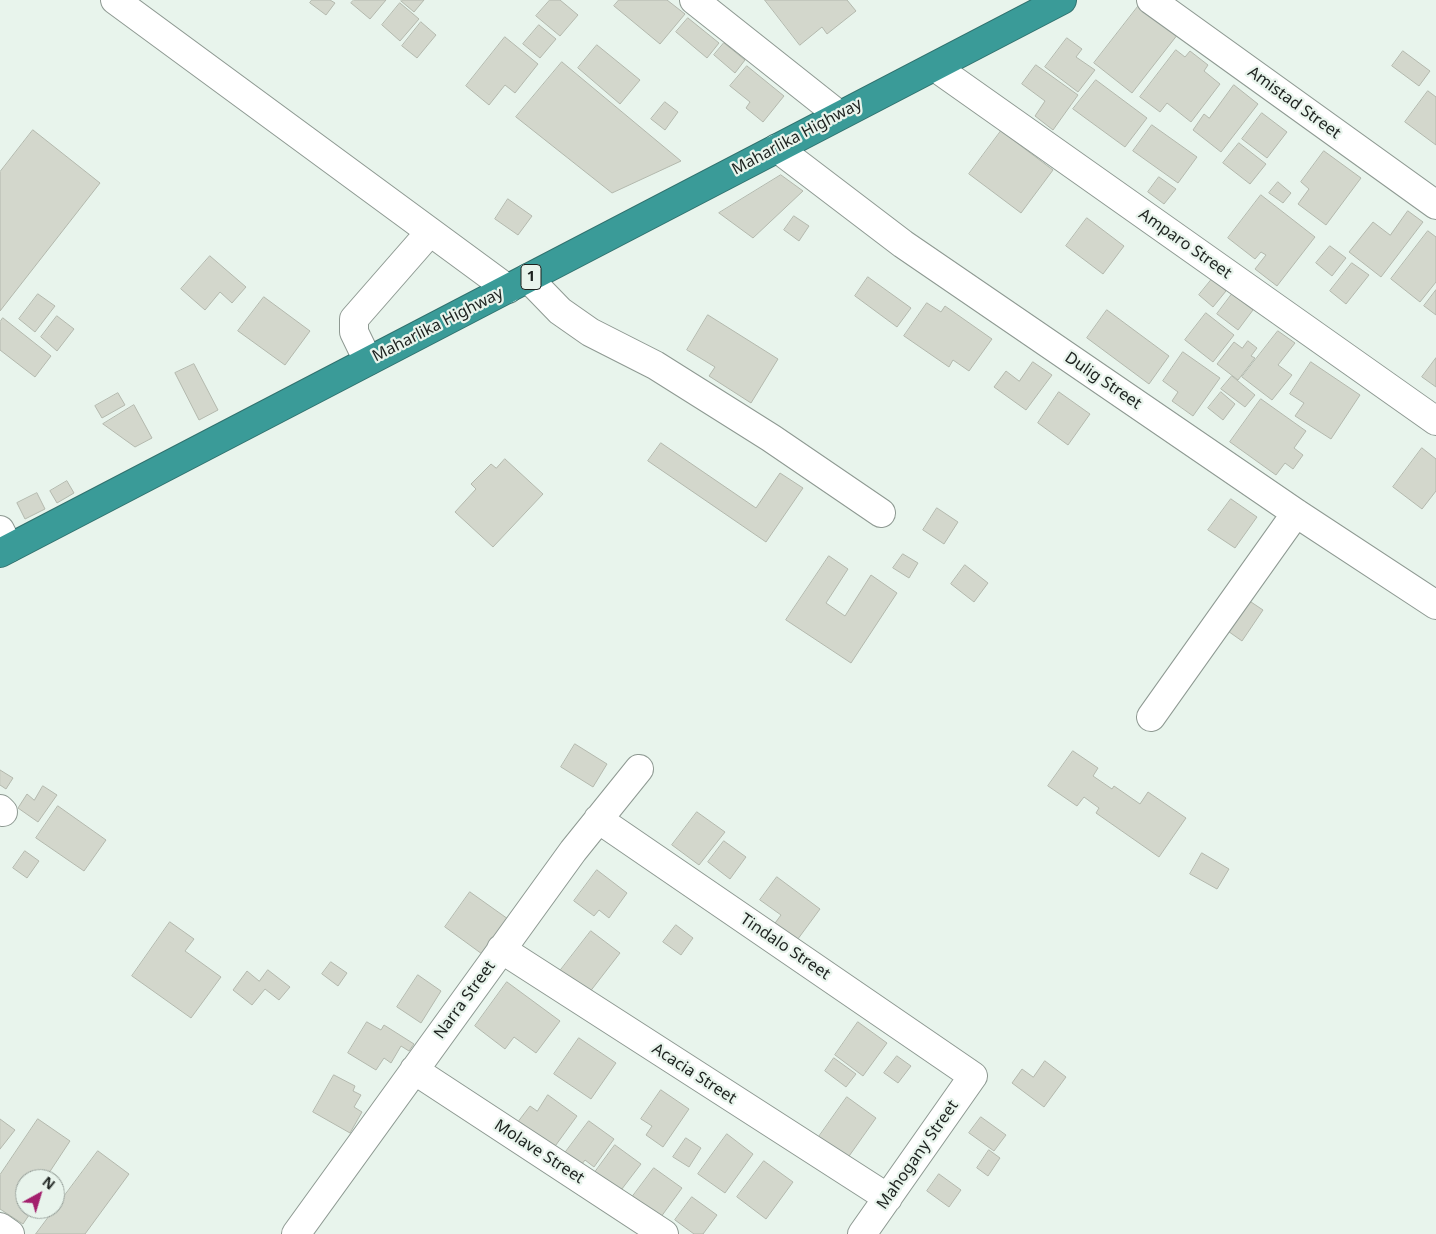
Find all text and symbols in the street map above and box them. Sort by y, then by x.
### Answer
street label: Amistad Street [1244,63,1344,143]
street label: Maharlika Highway [729,95,865,179]
street label: Amparo Street [1135,205,1235,283]
road number: 1 [521,264,541,290]
street label: Maharlika Highway [369,284,507,366]
street label: Dulig Street [1061,348,1145,414]
street label: Tindalo Street [736,910,834,984]
street label: Narra Street [430,957,500,1043]
street label: Acacia Street [648,1040,740,1108]
street label: Mahogany Street [873,1097,963,1213]
street label: Molave Street [490,1116,588,1188]
north arrow [15,1169,65,1219]
text: N [39,1172,60,1194]

